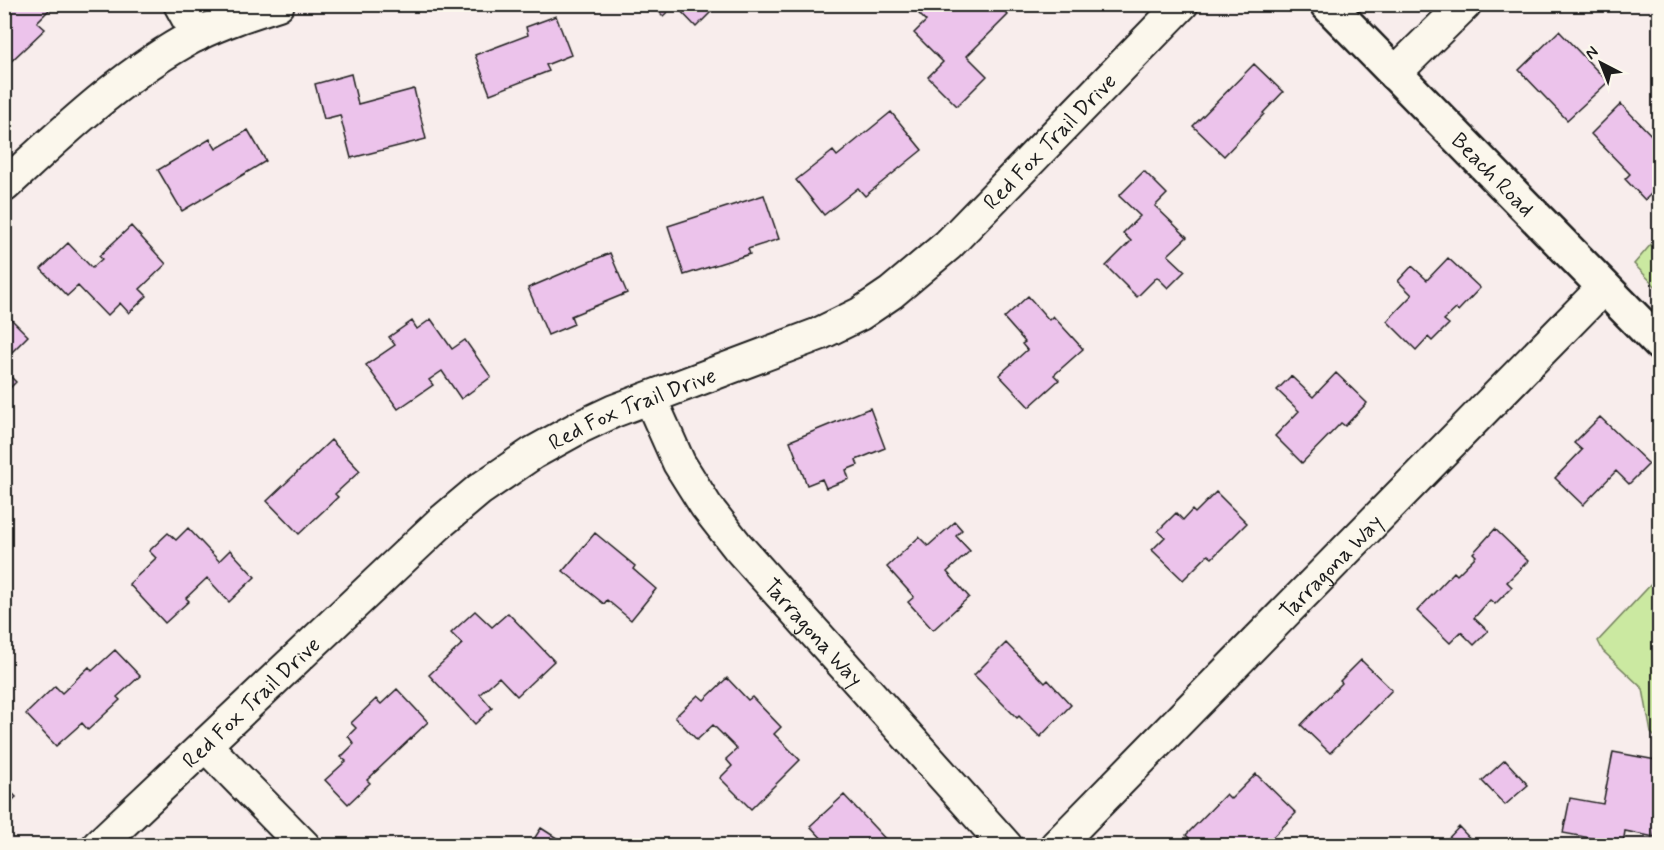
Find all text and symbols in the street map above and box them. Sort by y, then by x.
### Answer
north arrow [1571,33,1631,93]
text: N [1581,42,1603,64]
street label: Red Fox Trail Drive [978,68,1123,216]
street label: Beach Road [1445,127,1540,224]
street label: Red Fox Trail Drive [544,362,720,458]
street label: Tarragona Way [1274,509,1389,626]
street label: Tarragona Way [757,573,868,693]
street label: Red Fox Trail Drive [177,631,327,775]

